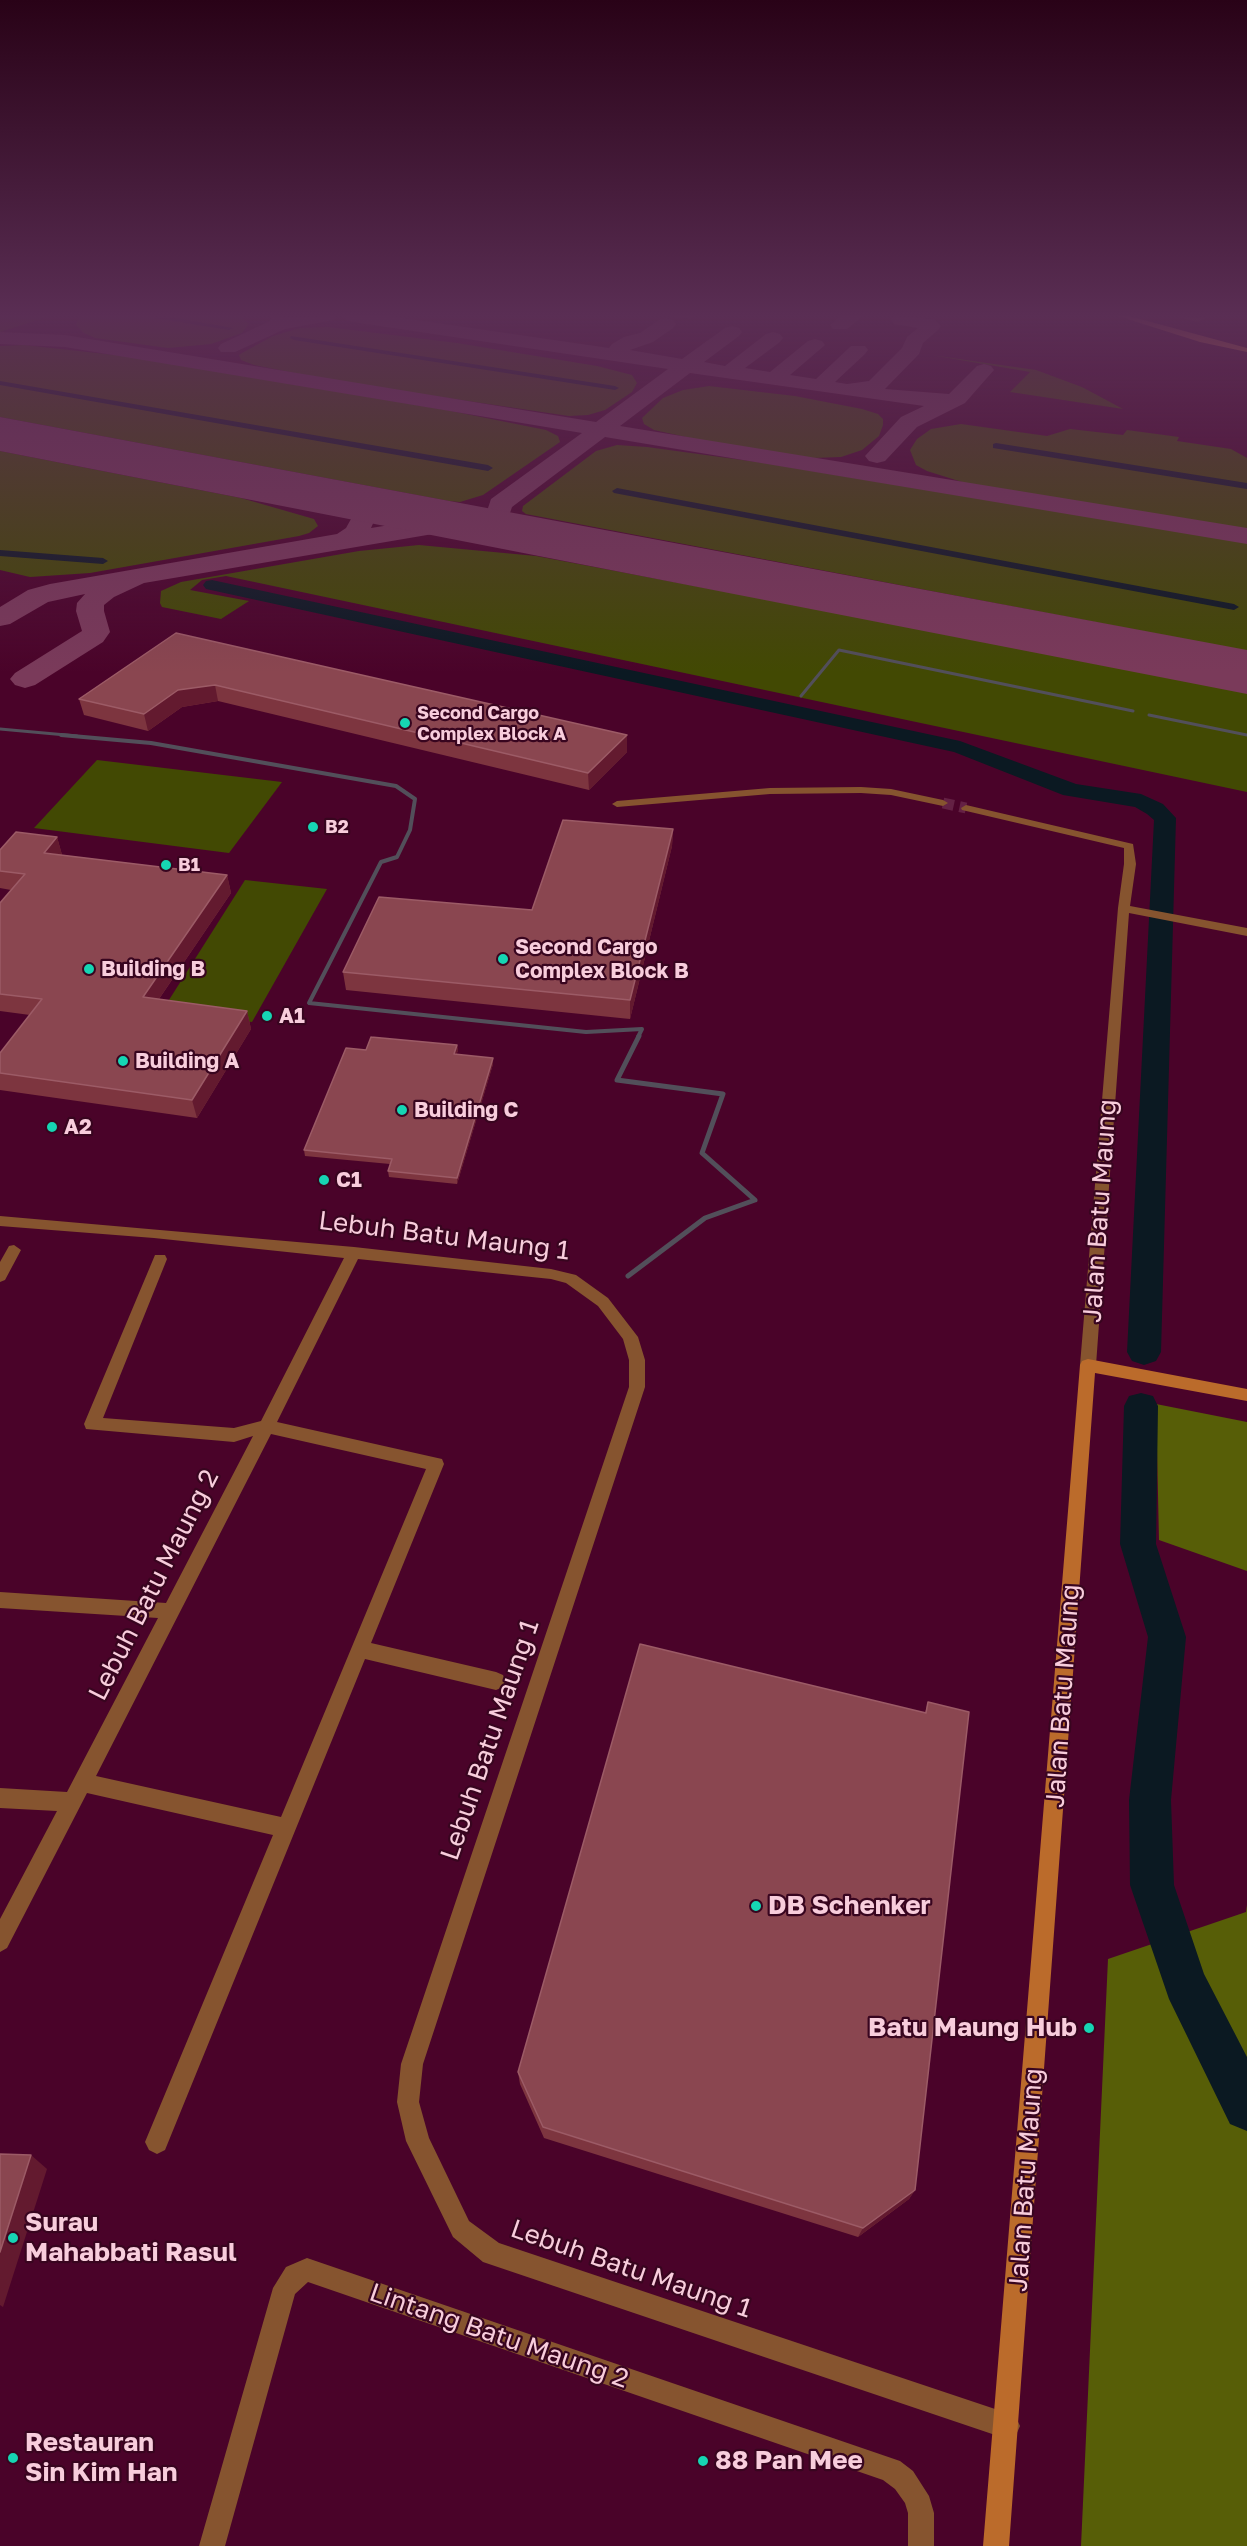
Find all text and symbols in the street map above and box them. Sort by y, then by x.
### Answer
place label: Second Cargo Complex Block A [417,702,566,744]
marker: Second Cargo Complex Block A [398,716,412,730]
place label: B2 [325,816,349,838]
marker: B2 [306,820,320,834]
place label: B1 [178,854,200,876]
marker: B1 [159,858,173,872]
place label: Second Cargo Complex Block B [515,934,689,984]
marker: Second Cargo Complex Block B [496,952,510,966]
place label: Building B [101,956,205,982]
marker: Building B [82,962,96,976]
place label: A1 [279,1003,305,1029]
marker: A1 [260,1009,274,1023]
place label: Building A [135,1048,239,1074]
marker: Building A [116,1054,130,1068]
place label: Building C [414,1097,518,1123]
street label: Jalan Batu Maung [1077,1098,1123,1324]
marker: Building C [395,1103,409,1117]
place label: A2 [64,1114,92,1140]
marker: A2 [45,1120,59,1134]
place label: C1 [336,1167,362,1193]
marker: C1 [317,1173,331,1187]
street label: Lebuh Batu Maung 1 [317,1205,571,1267]
street label: Lebuh Batu Maung 2 [82,1464,226,1706]
street label: Jalan Batu Maung [1040,1583,1086,1809]
street label: Lebuh Batu Maung 1 [434,1616,546,1864]
place label: DB Schenker [768,1890,931,1922]
marker: DB Schenker [749,1899,763,1913]
place label: Batu Maung Hub [868,2012,1077,2044]
marker: Batu Maung Hub [1082,2021,1096,2035]
street label: Jalan Batu Maung [1003,2067,1049,2293]
place label: Surau Mahabbati Rasul [25,2207,237,2268]
street label: Lebuh Batu Maung 1 [507,2213,755,2325]
marker: Surau Mahabbati Rasul [6,2231,20,2245]
street label: Lintang Batu Maung 2 [365,2277,633,2395]
place label: Restauran Sin Kim Han [25,2427,178,2488]
place label: 88 Pan Mee [715,2445,863,2477]
marker: Restauran Sin Kim Han [6,2451,20,2465]
marker: 88 Pan Mee [696,2454,710,2468]

